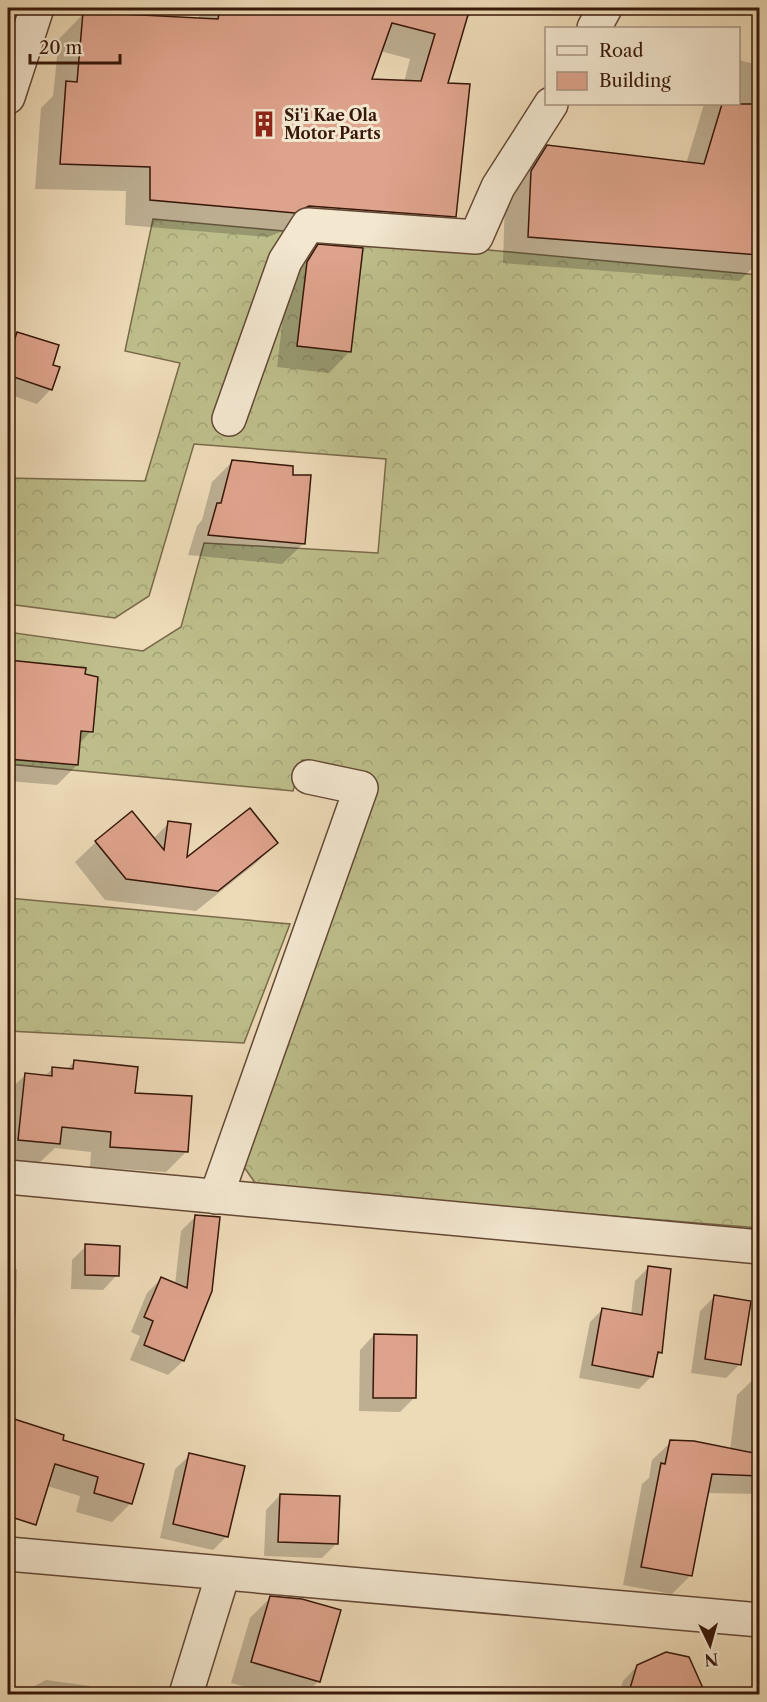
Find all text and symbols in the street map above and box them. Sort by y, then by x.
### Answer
scale bar [30,27,120,65]
legend [545,27,740,105]
text: 20 m [39,37,83,59]
text: Road [599,40,644,62]
text: Building [599,70,671,92]
place label: Si'i Kae Ola Motor Parts [284,105,381,143]
building icon: Si'i Kae Ola Motor Parts [249,109,279,139]
north arrow [680,1615,740,1675]
text: N [703,1649,719,1671]

